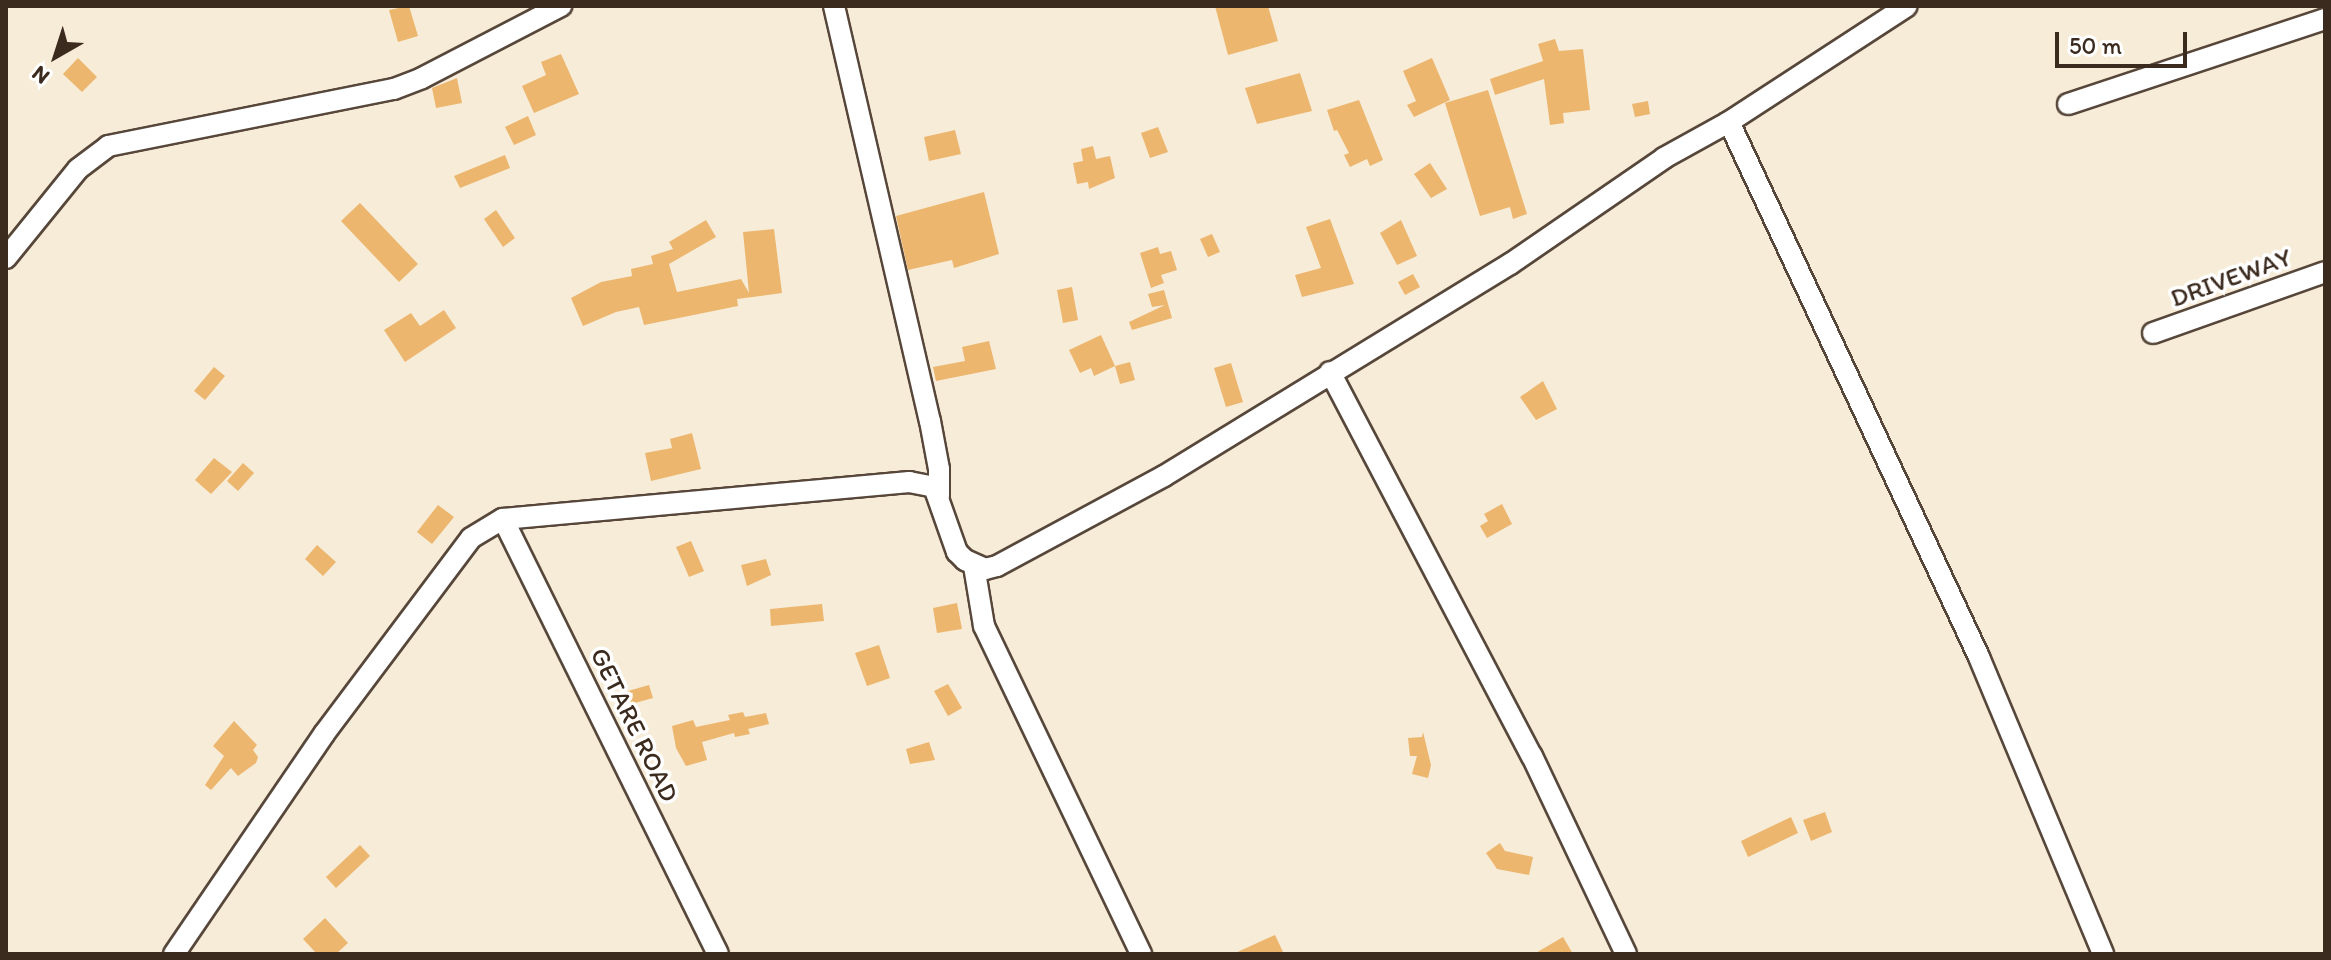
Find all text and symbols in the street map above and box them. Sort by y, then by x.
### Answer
north arrow [16,16,96,96]
scale bar [2059,16,2191,66]
text: 50 m [2069,31,2122,60]
text: N [26,60,55,90]
street label: DRIVEWAY [2166,242,2296,314]
street label: GETARE ROAD [583,643,685,807]

